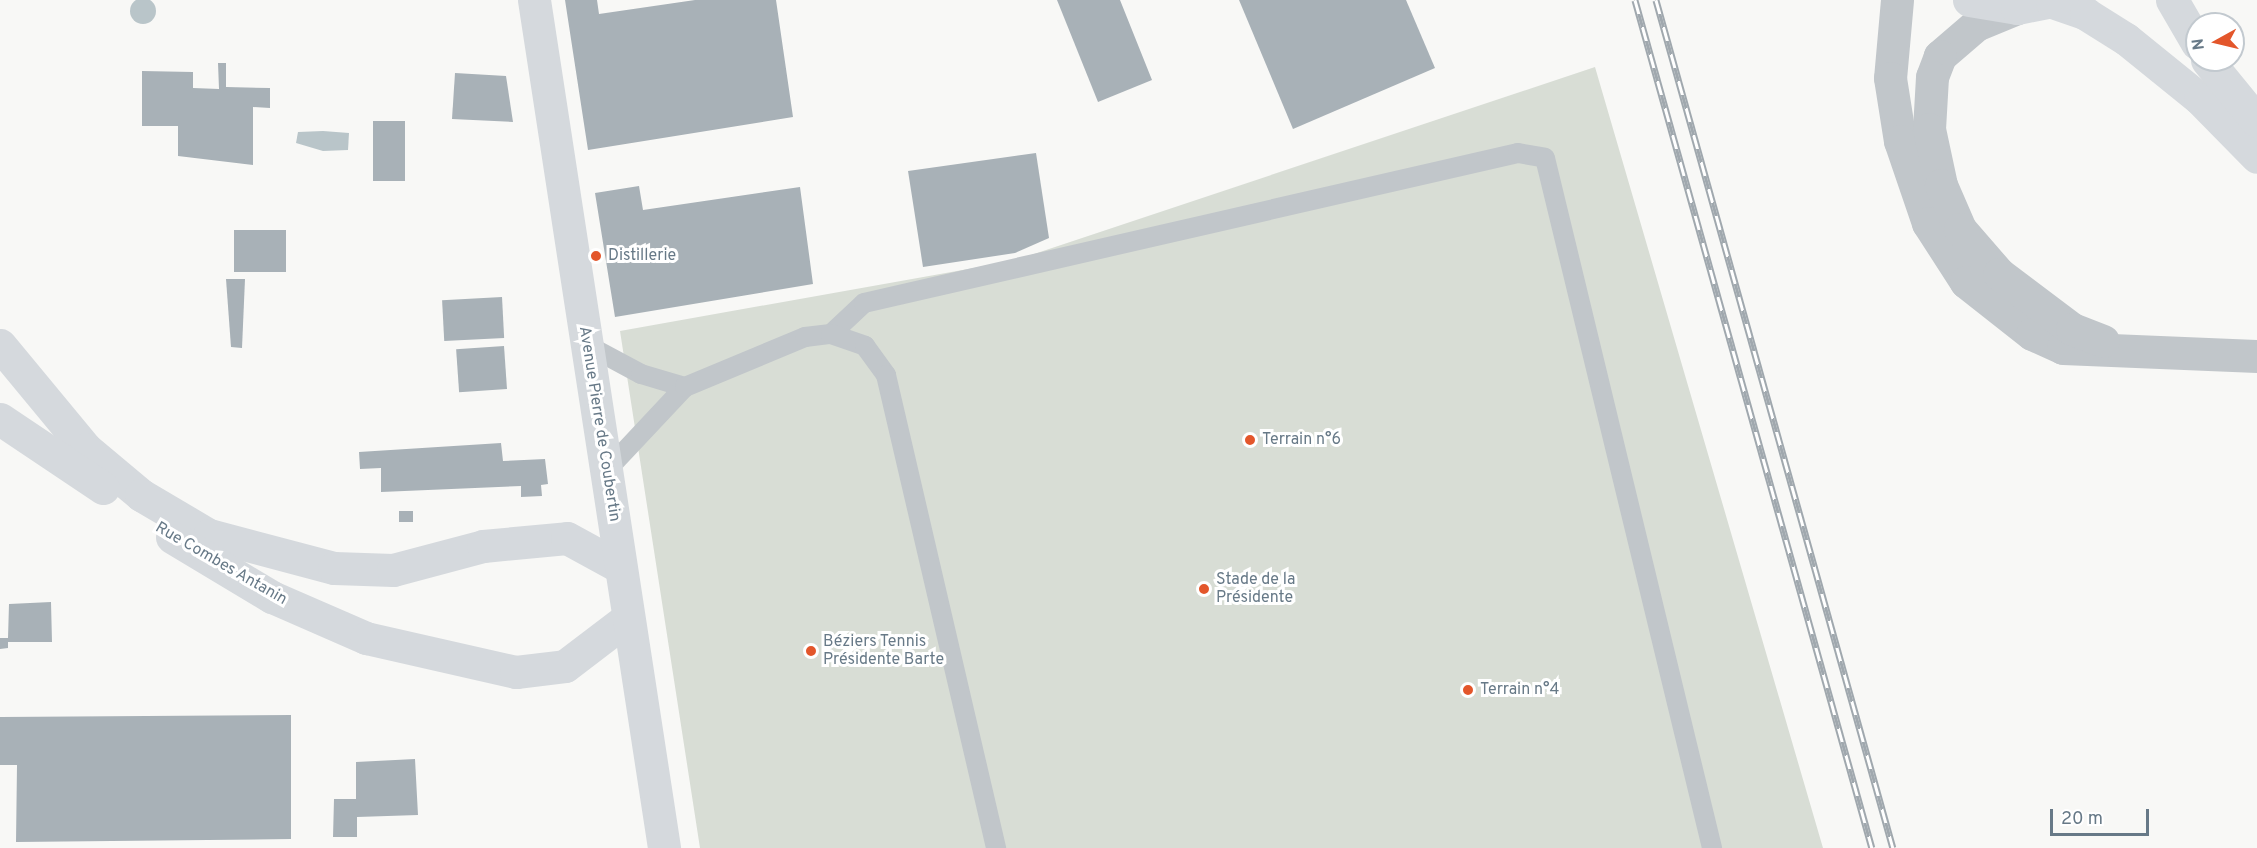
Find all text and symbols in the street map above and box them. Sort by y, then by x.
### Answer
north arrow [2185,12,2245,72]
text: N [2188,37,2210,51]
place label: Distillerie [608,246,676,266]
marker: Distillerie [589,249,603,263]
street label: Avenue Pierre de Coubertin [574,325,624,523]
place label: Terrain n°6 [1262,430,1341,450]
marker: Terrain n°6 [1243,433,1257,447]
street label: Rue Combes Antanin [151,518,291,610]
place label: Stade de la Présidente [1216,570,1295,608]
marker: Stade de la Présidente [1197,582,1211,596]
place label: Béziers Tennis Présidente Barte [823,632,944,670]
marker: Béziers Tennis Présidente Barte [804,644,818,658]
place label: Terrain n°4 [1480,680,1559,700]
marker: Terrain n°4 [1461,683,1475,697]
scale bar [2053,797,2152,835]
text: 20 m [2061,808,2103,831]

